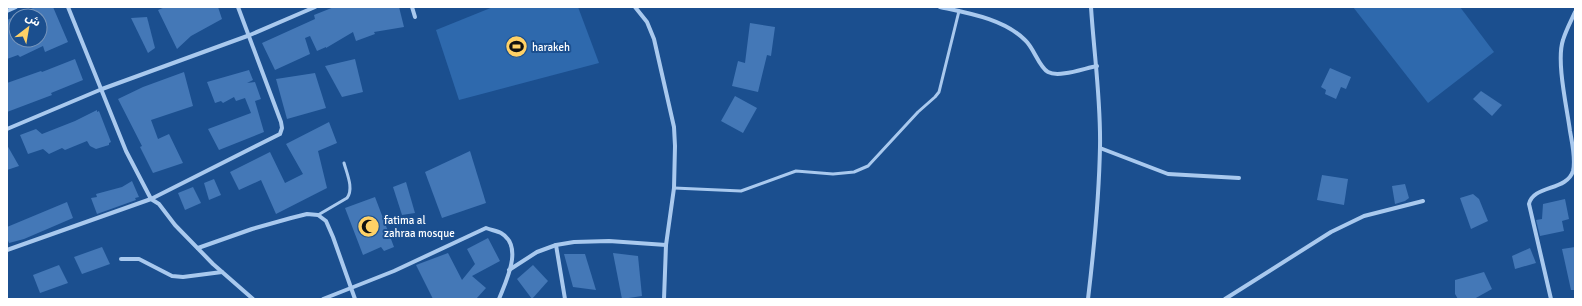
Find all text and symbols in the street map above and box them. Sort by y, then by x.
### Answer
north arrow [8,8,48,48]
text: ش [23,10,43,29]
sports icon: harakeh [504,34,530,60]
place label: harakeh [532,41,570,54]
mosque icon: fatima al zahraa mosque [356,213,382,239]
place label: fatima al zahraa mosque [384,214,455,240]

